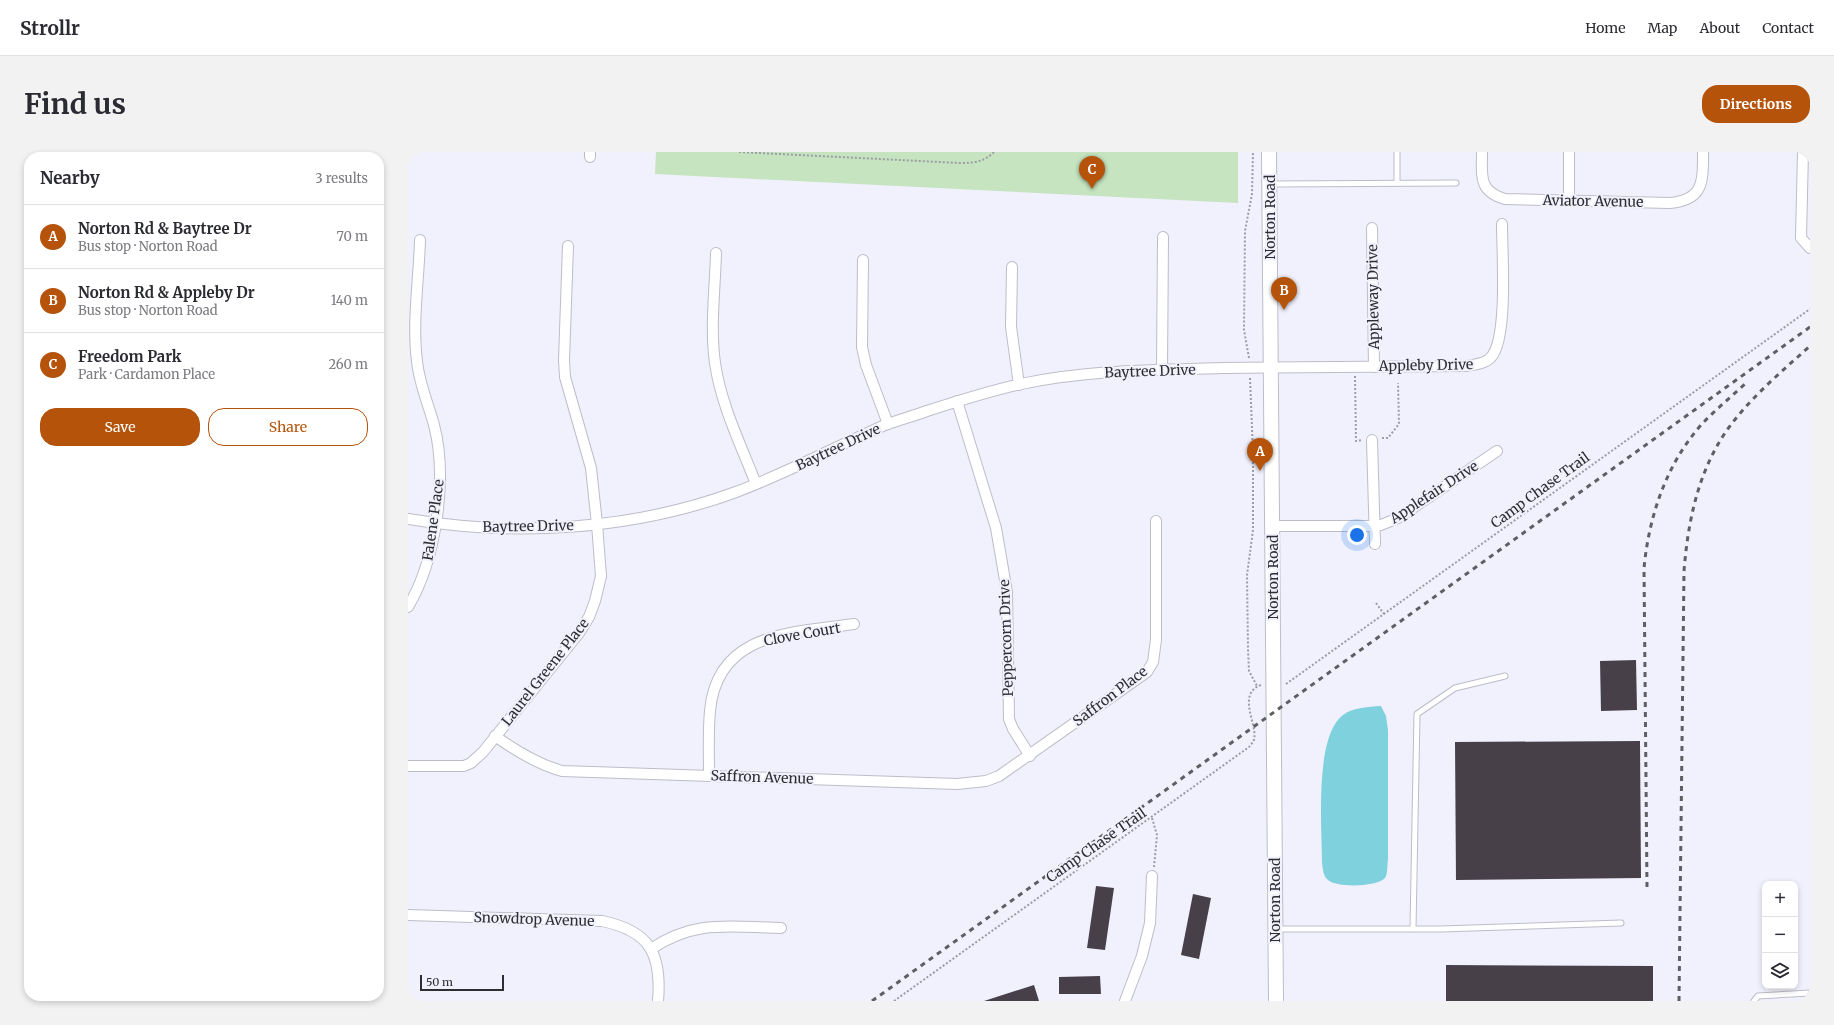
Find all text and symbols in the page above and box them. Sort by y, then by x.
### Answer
text: Strollr [20,16,80,40]
text: Home [1585,19,1626,37]
text: Map [1648,19,1677,37]
text: About [1699,19,1740,37]
text: Contact [1762,19,1814,37]
button: Directions [1702,85,1810,123]
text: Find us [24,86,126,122]
pin: C [1079,156,1105,189]
text: Nearby [40,167,100,189]
text: 3 results [315,170,368,187]
street label: Norton Road [1261,174,1279,260]
street label: Aviator Avenue [1541,191,1644,211]
text: Norton Rd & Baytree Dr [78,219,252,238]
text: A [48,228,58,245]
text: 70 m [337,228,368,245]
text: Bus stop · Norton Road [78,238,218,255]
street label: Appleway Drive [1363,244,1383,351]
pin: B [1271,277,1297,310]
text: Norton Rd & Appleby Dr [78,283,255,302]
text: B [48,292,58,309]
text: 140 m [331,292,368,309]
text: Bus stop · Norton Road [78,302,218,319]
text: Freedom Park [78,347,182,366]
street label: Appleby Drive [1378,355,1473,375]
text: C [49,356,57,373]
text: 260 m [328,356,368,373]
street label: Baytree Drive [1104,360,1196,382]
text: Park · Cardamon Place [78,366,215,383]
button: Save [40,408,200,446]
button: Share [208,408,368,446]
street label: Baytree Drive [793,420,883,474]
pin: A [1247,438,1273,471]
street label: Camp Chase Trail [1487,448,1594,532]
street label: Applefair Drive [1386,457,1482,528]
street label: Falene Place [418,478,448,562]
street label: Baytree Drive [482,516,574,536]
your location [1347,525,1367,545]
street label: Norton Road [1264,534,1282,620]
street label: Peppercorn Drive [995,579,1017,697]
street label: Laurel Greene Place [497,615,593,729]
street label: Clove Court [762,618,842,650]
street label: Saffron Place [1069,662,1151,730]
street label: Saffron Avenue [710,766,814,788]
street label: Camp Chase Trail [1042,803,1150,886]
street label: Norton Road [1266,857,1284,943]
map controls [1762,881,1798,989]
button: + [1762,881,1798,917]
street label: Snowdrop Avenue [473,908,595,930]
button: − [1762,917,1798,953]
button: layers [1762,953,1798,989]
scale bar [420,973,504,992]
text: 50 m [426,975,453,989]

